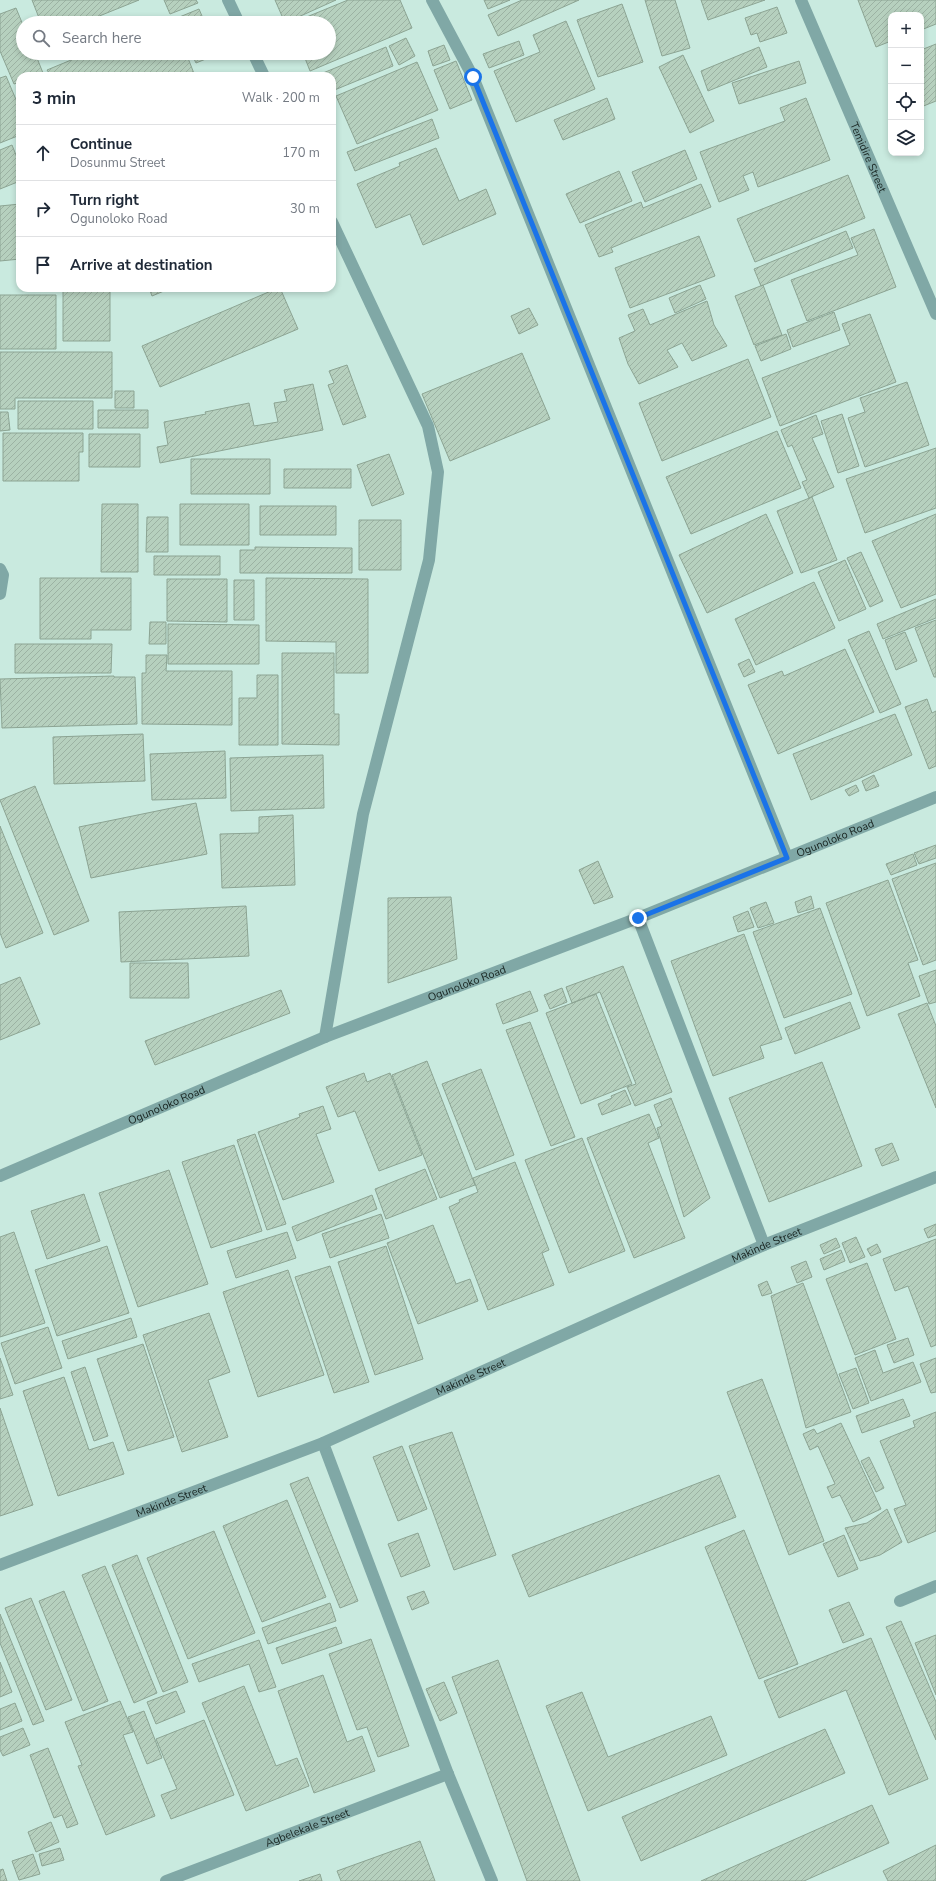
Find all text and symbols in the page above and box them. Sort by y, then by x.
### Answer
map controls [888,12,924,156]
button: + [888,12,924,48]
search box [16,16,336,60]
icon: search [30,27,52,49]
text: Search here [62,28,142,48]
button: − [888,48,924,84]
route start [464,68,482,86]
button: locate [888,84,924,120]
text: 3 min [32,87,76,110]
text: Walk · 200 m [242,89,320,107]
street label: Temidire Street [847,120,890,195]
button: layers [888,120,924,156]
text: Continue [70,134,132,154]
icon: ahead [32,142,54,164]
text: 170 m [282,144,320,162]
text: Dosunmu Street [70,154,165,172]
text: Turn right [70,190,139,210]
icon: right [32,198,54,220]
text: 30 m [290,200,320,218]
text: Ogunoloko Road [70,210,168,228]
icon: arrive [32,254,54,276]
text: Arrive at destination [70,255,213,275]
street label: Ogunoloko Road [794,815,876,861]
route end [629,909,647,927]
street label: Ogunoloko Road [425,961,508,1005]
street label: Ogunoloko Road [125,1082,207,1128]
street label: Makinde Street [729,1223,804,1266]
street label: Makinde Street [433,1355,508,1399]
street label: Makinde Street [134,1480,209,1521]
street label: Agbelekale Street [263,1805,352,1850]

